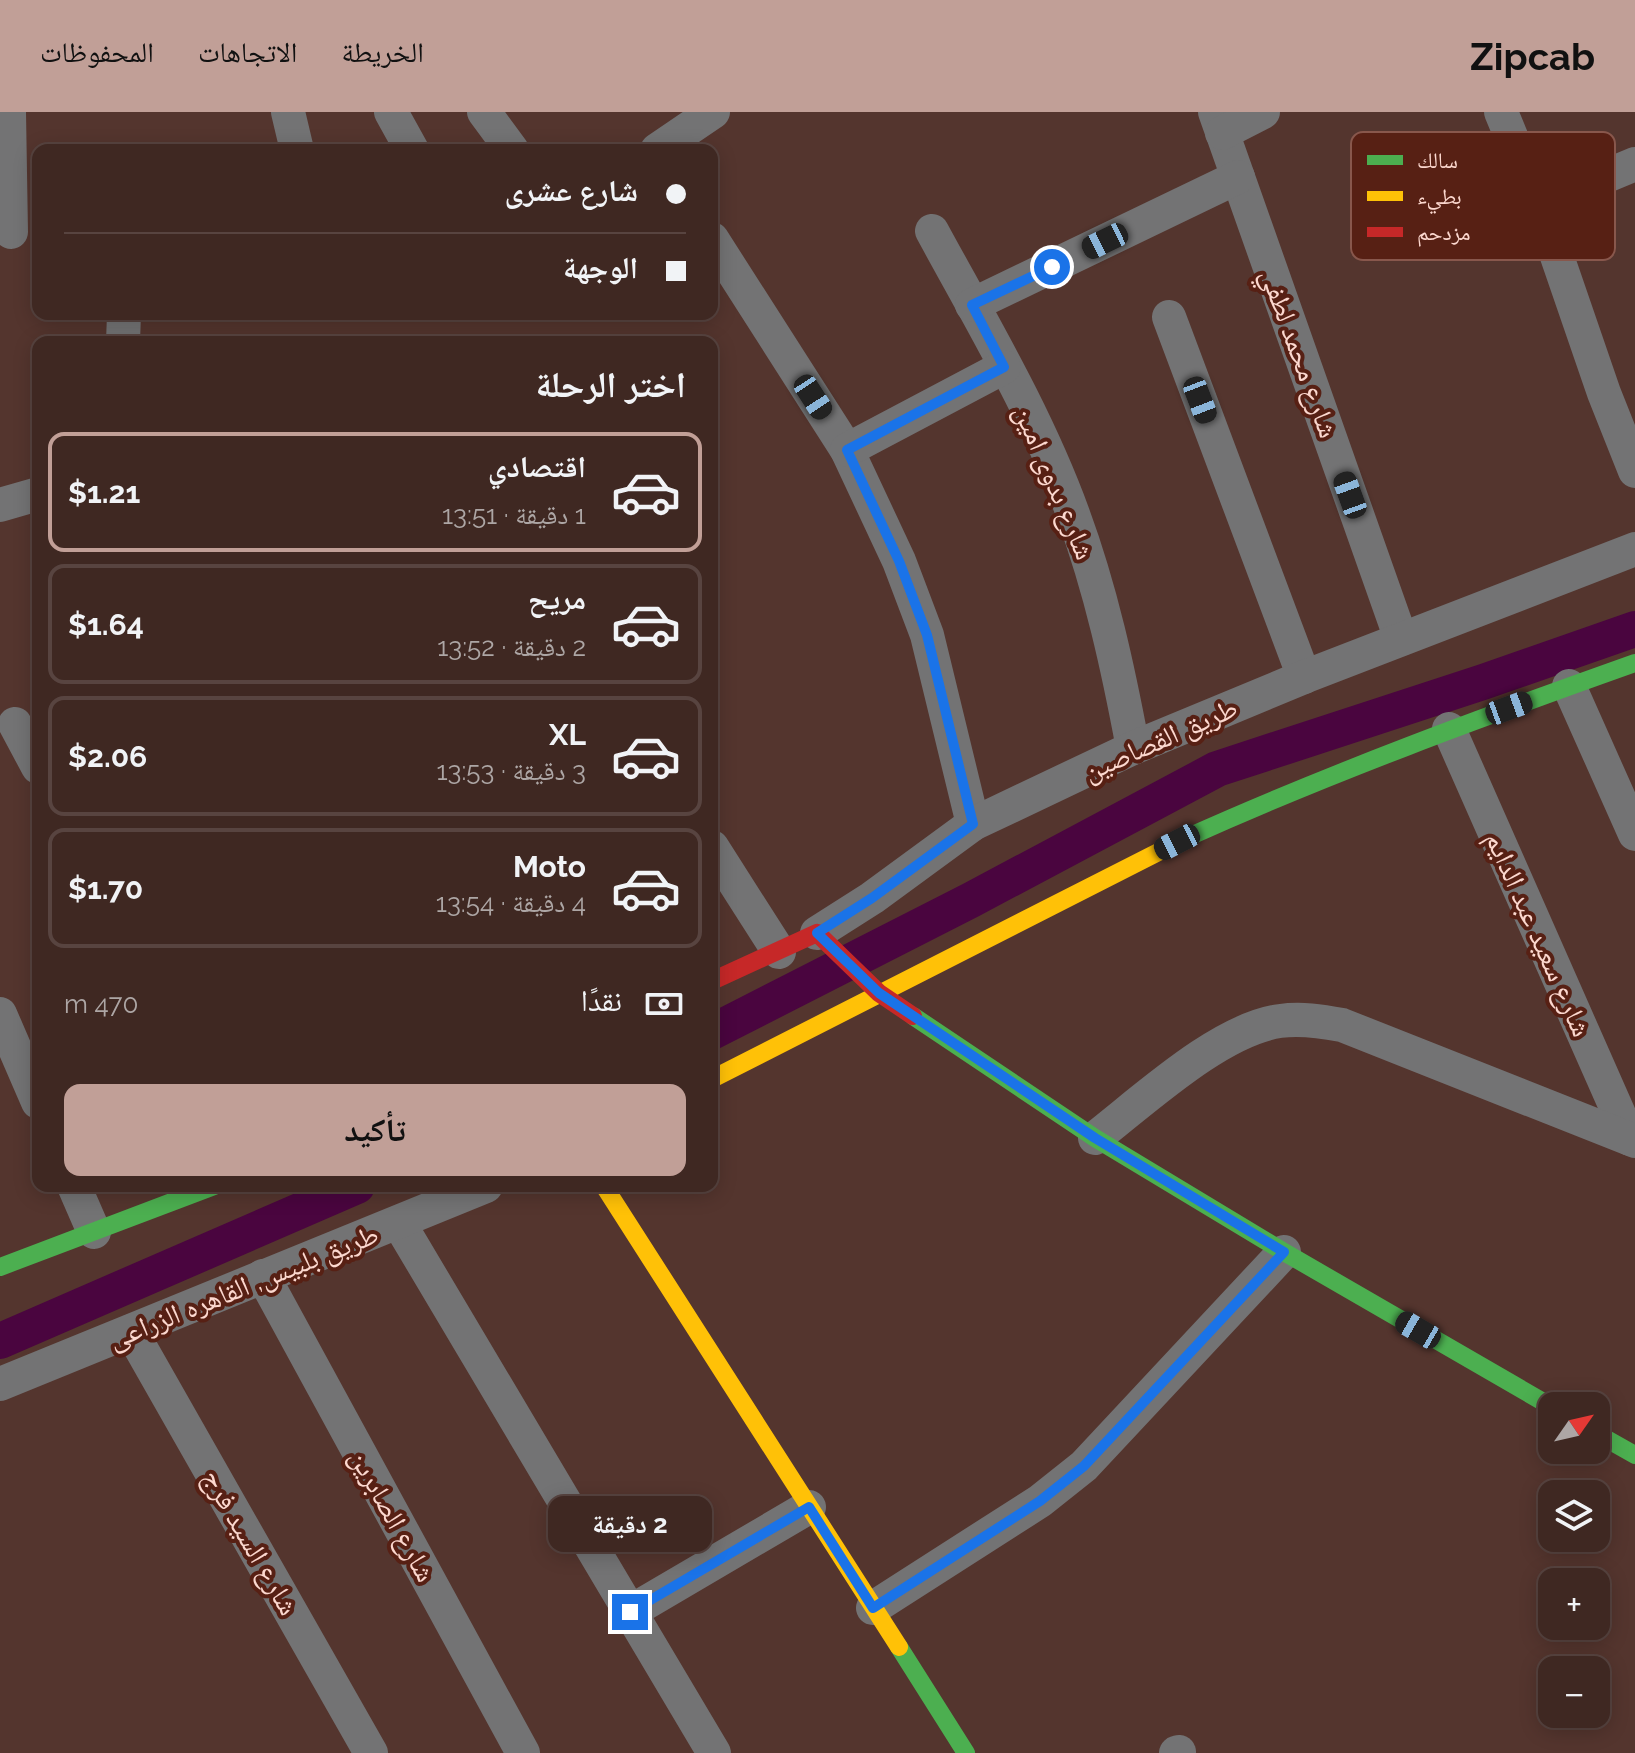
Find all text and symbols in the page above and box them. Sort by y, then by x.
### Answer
text: Zipcab [1470,34,1595,79]
text: المحفوظات [40,36,154,69]
text: الاتجاهات [198,36,297,69]
text: الخريطة [341,36,424,69]
legend [1351,132,1615,260]
text: سالك [1417,147,1458,173]
text: شارع عشرى [504,173,638,208]
text: بطيء [1417,183,1462,214]
text: مزدحم [1417,219,1471,247]
car [1078,220,1132,262]
route start [1034,249,1070,285]
text: الوجهة [563,250,638,285]
street label: شارع محمد لطفي [1248,264,1345,444]
text: اختر الرحلة [535,363,686,405]
car [790,370,836,424]
car [1180,373,1220,427]
street label: شارع بدوى امين [1006,400,1102,565]
text: اقتصادي [488,449,586,484]
icon: car [610,456,682,528]
car [1331,468,1369,522]
text: $1.21 [68,475,140,510]
text: 1 دقيقة · 13:51 [442,500,586,530]
text: مريح [528,581,586,616]
icon: car [610,588,682,660]
text: $1.64 [68,607,144,642]
text: 2 دقيقة · 13:52 [437,632,586,662]
car [1482,689,1536,727]
street label: طريق القصاصين [1078,691,1243,789]
text: XL [549,717,586,752]
icon: car [610,720,682,792]
text: $2.06 [68,739,147,774]
text: 3 دقيقة · 13:53 [436,756,586,786]
car [1150,820,1204,864]
street label: شارع سعيد عبد الدايم [1477,827,1598,1042]
text: Moto [513,849,586,884]
icon: car [610,852,682,924]
text: $1.70 [68,871,143,906]
text: 4 دقيقة · 13:54 [436,888,586,918]
icon: cash [642,982,686,1026]
text: نقدًا [581,983,622,1018]
text: 470 m [64,989,138,1019]
button: تأكيد [64,1084,686,1176]
street label: طريق بلبيس, القاهره الزراعى [103,1217,384,1357]
car [1391,1308,1445,1352]
north arrow [1538,1392,1610,1464]
map controls [1538,1392,1610,1728]
street label: شارع الصابرين [342,1443,443,1588]
street label: شارع السيد فرج [195,1463,306,1622]
button: layers [1538,1480,1610,1552]
callout: 2 دقيقة [548,1496,712,1552]
text: 2 دقيقة [592,1509,668,1539]
button: + [1538,1568,1610,1640]
route end [612,1594,648,1630]
button: − [1538,1656,1610,1728]

